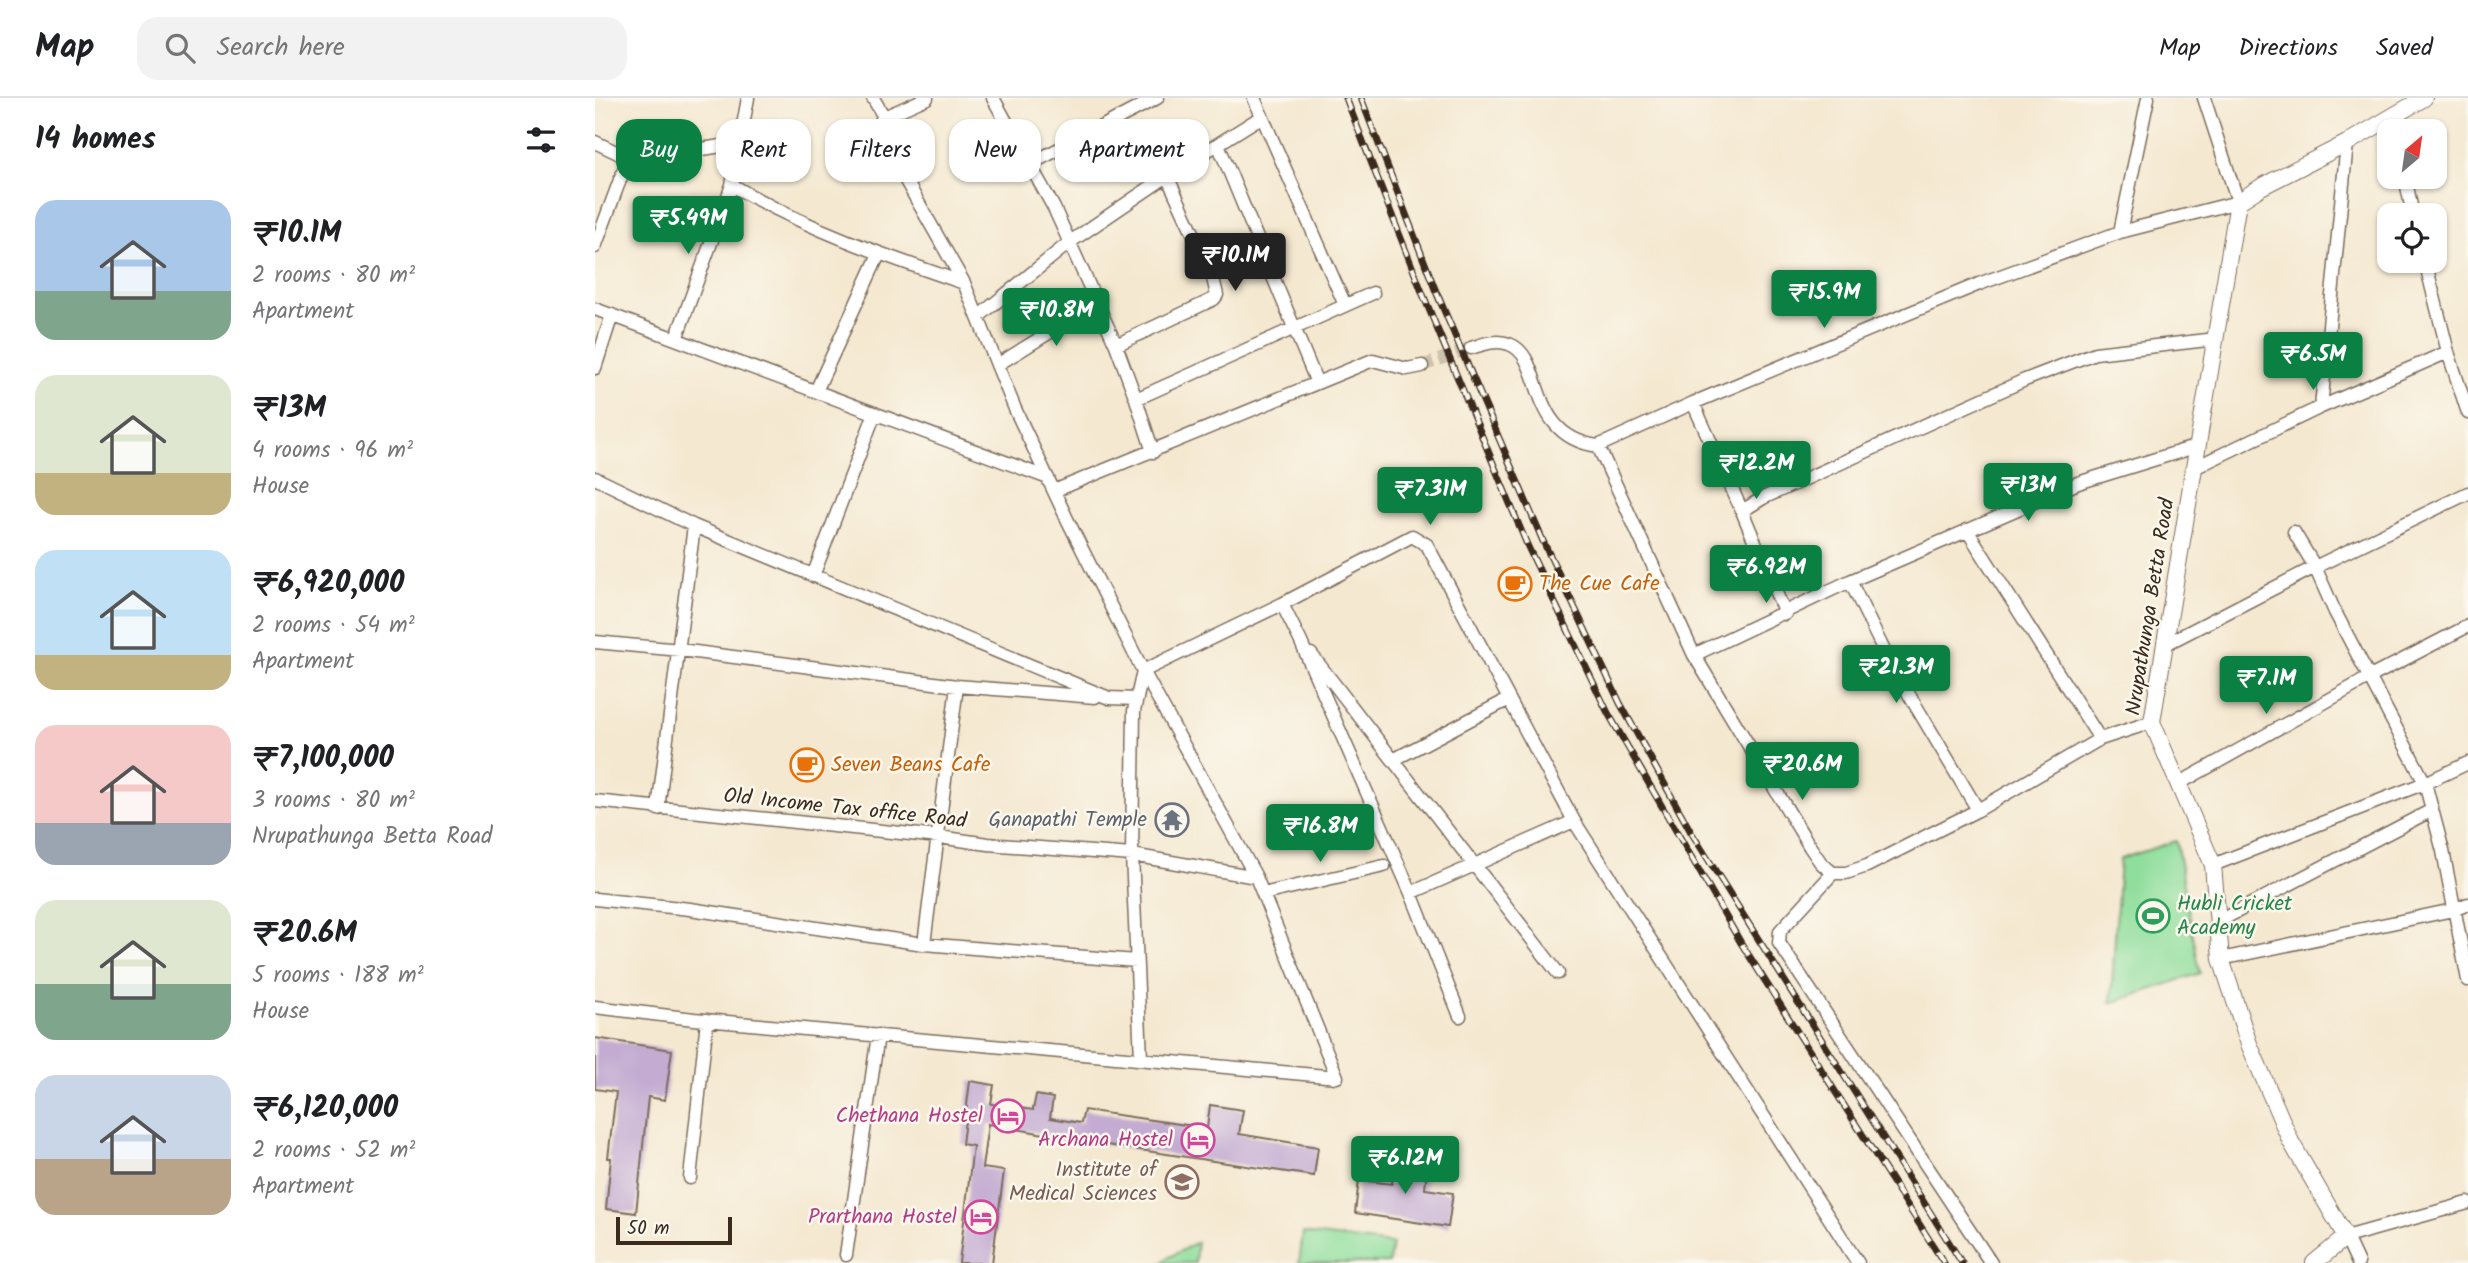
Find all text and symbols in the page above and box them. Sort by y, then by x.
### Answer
search box [137,17,627,80]
text: Map [35,22,95,75]
text: Search here [217,27,345,69]
icon: search [161,29,199,67]
text: Map [2159,29,2201,68]
text: Directions [2239,29,2338,68]
text: Saved [2376,29,2433,68]
text: 14 homes [35,116,156,164]
chip: Buy [616,119,702,182]
chip: Rent [716,119,811,182]
chip: Filters [825,119,935,182]
chip: New [949,119,1041,182]
chip: Apartment [1055,119,1209,182]
north arrow [2377,119,2447,189]
map controls [2377,119,2447,273]
icon: filters [522,121,560,159]
pin: ₹5.49M [631,197,745,256]
text: ₹5.49M [649,201,727,237]
button: locate [2377,203,2447,273]
text: ₹10.1M [252,210,341,258]
icon: home [91,228,175,312]
pin: ₹10.1M [1178,234,1292,293]
text: ₹10.1M [1201,238,1269,274]
text: 2 rooms · 80 m² [252,258,415,294]
pin: ₹15.9M [1767,271,1881,330]
text: ₹15.9M [1787,275,1861,311]
pin: ₹10.8M [999,288,1113,348]
text: ₹10.8M [1018,293,1094,329]
text: Apartment [252,294,354,330]
pin: ₹6.5M [2264,332,2362,392]
text: ₹6.5M [2280,337,2346,373]
text: ₹13M [252,385,326,433]
icon: home [91,403,175,487]
text: 4 rooms · 96 m² [252,433,413,469]
pin: ₹12.2M [1699,442,1813,501]
text: ₹12.2M [1718,446,1794,482]
pin: ₹13M [1987,464,2069,523]
pin: ₹7.31M [1373,468,1487,527]
text: ₹13M [2000,468,2056,504]
text: House [252,469,309,505]
text: ₹7.31M [1393,472,1467,508]
street label: Nrupathunga Betta Road [2118,495,2185,718]
pin: ₹6.92M [1709,546,1823,605]
text: ₹6.92M [1726,550,1806,586]
text: ₹6,920,000 [252,560,404,608]
cafe icon: The Cue Cafe [1496,565,1534,603]
place label: The Cue Cafe [1539,568,1660,601]
icon: home [91,578,175,662]
text: 2 rooms · 54 m² [252,608,415,644]
text: Apartment [252,644,354,680]
pin: ₹21.3M [1839,646,1953,705]
text: ₹21.3M [1858,650,1934,686]
pin: ₹7.1M [2217,656,2315,716]
text: ₹7.1M [2236,661,2296,697]
text: ₹7,100,000 [252,735,394,783]
pin: ₹20.6M [1745,742,1859,802]
cafe icon: Seven Beans Cafe [788,746,826,784]
text: ₹20.6M [1762,747,1842,783]
place label: Seven Beans Cafe [831,749,991,782]
icon: home [91,753,175,837]
street label: Old Income Tax office Road [722,780,969,838]
text: 3 rooms · 80 m² [252,783,415,819]
temple icon: Ganapathi Temple [1153,801,1191,839]
place label: Ganapathi Temple [989,804,1148,837]
pin: ₹16.8M [1263,804,1377,864]
text: ₹16.8M [1282,809,1358,845]
text: Nrupathunga Betta Road [252,819,492,855]
place label: Hubli Cricket Academy [2177,888,2293,945]
sports icon: Hubli Cricket Academy [2134,897,2172,935]
text: ₹20.6M [252,910,357,958]
icon: home [91,928,175,1012]
text: 5 rooms · 188 m² [252,958,424,994]
text: House [252,994,309,1030]
text: ₹6,120,000 [252,1085,398,1133]
hotel icon: Chethana Hostel [989,1097,1027,1135]
place label: Chethana Hostel [836,1100,983,1133]
icon: home [91,1103,175,1187]
hotel icon: Archana Hostel [1179,1121,1217,1159]
place label: Archana Hostel [1038,1124,1173,1157]
text: 2 rooms · 52 m² [252,1133,415,1169]
pin: ₹6.12M [1348,1136,1462,1196]
text: ₹6.12M [1367,1141,1443,1177]
place label: Institute of Medical Sciences [1009,1154,1159,1211]
school or university icon: Institute of Medical Sciences [1163,1163,1201,1201]
text: Apartment [252,1169,354,1205]
hotel icon: Prarthana Hostel [962,1198,1000,1236]
place label: Prarthana Hostel [808,1201,957,1234]
scale bar [616,1214,731,1246]
text: 50 m [627,1214,669,1244]

